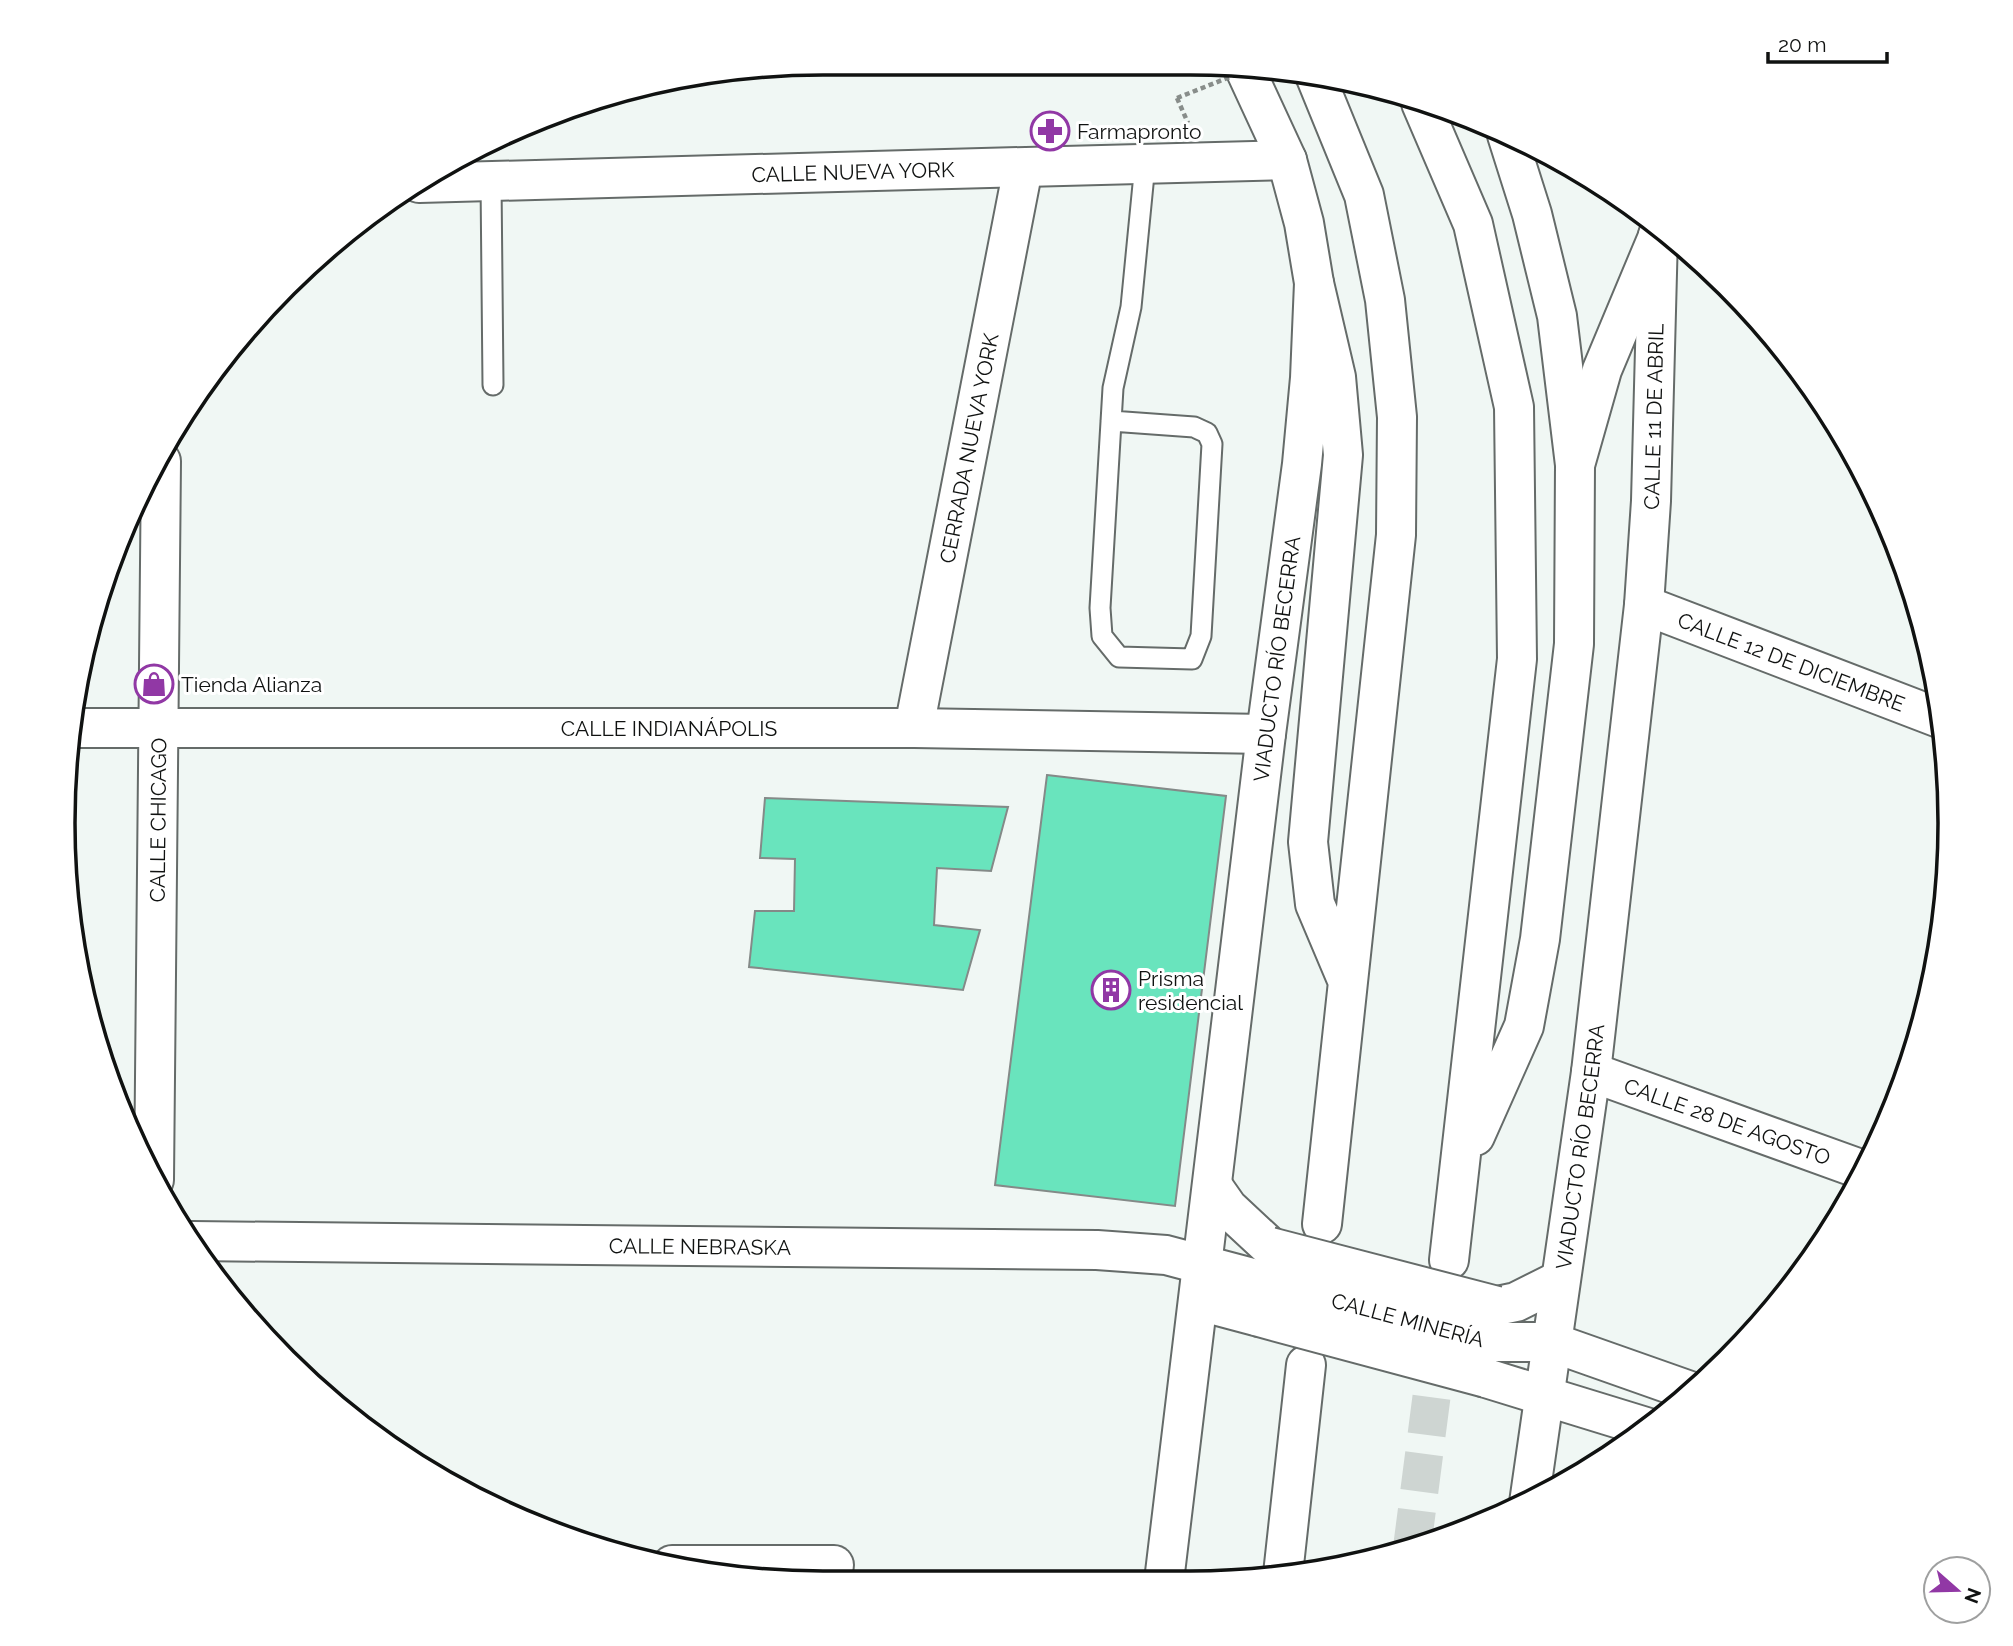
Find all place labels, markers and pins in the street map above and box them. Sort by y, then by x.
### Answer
pharmacy icon: Farmapronto [1029,110,1071,152]
place label: Farmapronto [1077,119,1202,144]
shop icon: Tienda Alianza [133,663,175,705]
place label: Tienda Alianza [181,672,322,697]
place label: Prisma residencial [1138,966,1243,1015]
building icon: Prisma residencial [1090,969,1132,1011]

